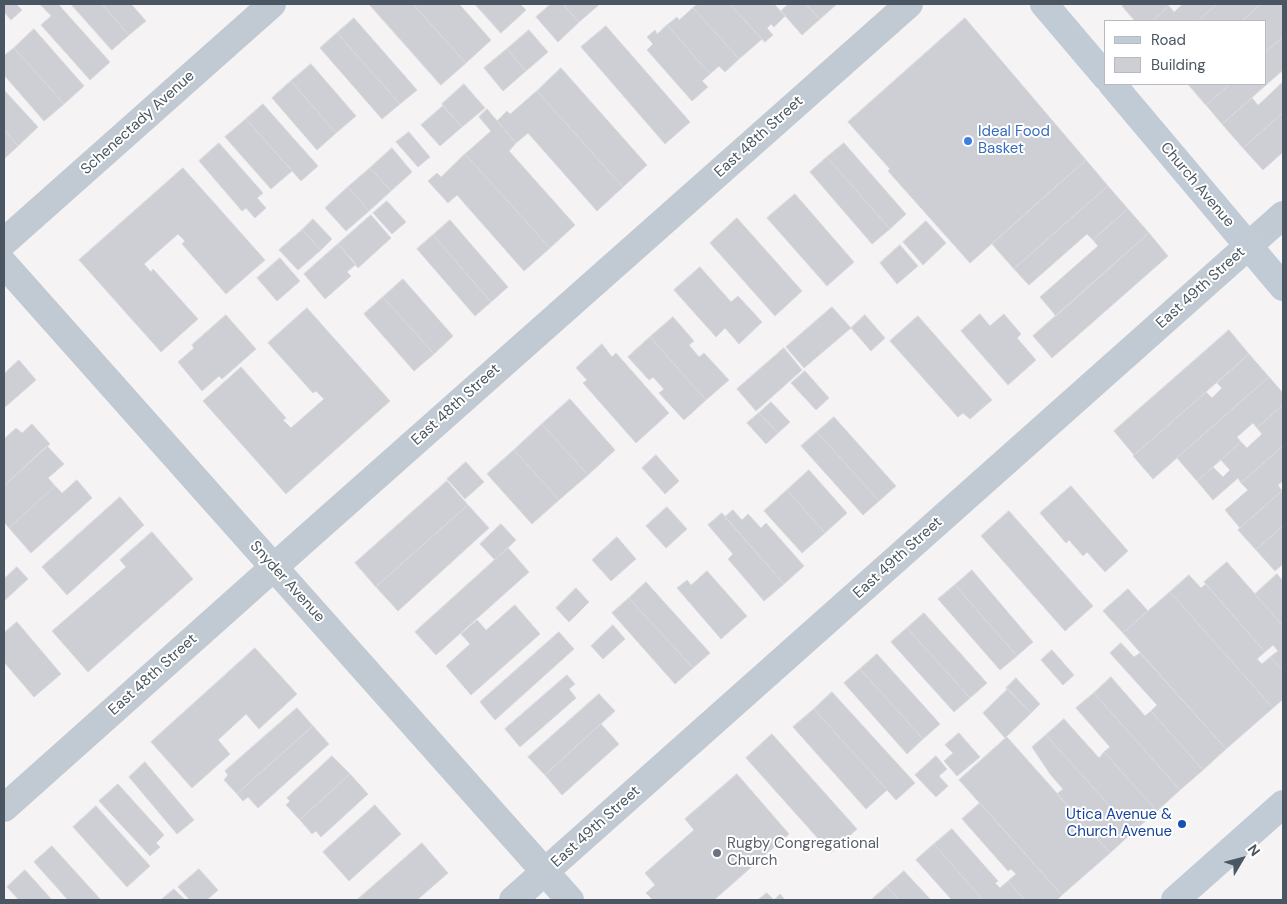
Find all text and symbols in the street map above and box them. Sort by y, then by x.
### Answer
legend [1104,20,1267,85]
text: Road [1151,30,1186,50]
text: Building [1151,55,1206,75]
street label: Schenectady Avenue [77,67,199,179]
street label: East 48th Street [711,93,807,181]
place label: Ideal Food Basket [978,123,1050,158]
marker: Ideal Food Basket [962,135,974,147]
street label: Church Avenue [1156,139,1238,231]
street label: East 49th Street [1153,243,1249,333]
street label: East 48th Street [408,361,504,449]
street label: East 49th Street [850,513,946,603]
street label: Snyder Avenue [246,538,328,626]
street label: East 48th Street [105,631,201,719]
street label: East 49th Street [548,782,644,872]
place label: Utica Avenue & Church Avenue [1066,806,1172,841]
marker: Utica Avenue & Church Avenue [1176,818,1188,830]
north arrow [1217,834,1267,884]
place label: Rugby Congregational Church [727,835,879,870]
text: N [1244,840,1264,859]
marker: Rugby Congregational Church [711,847,723,859]

